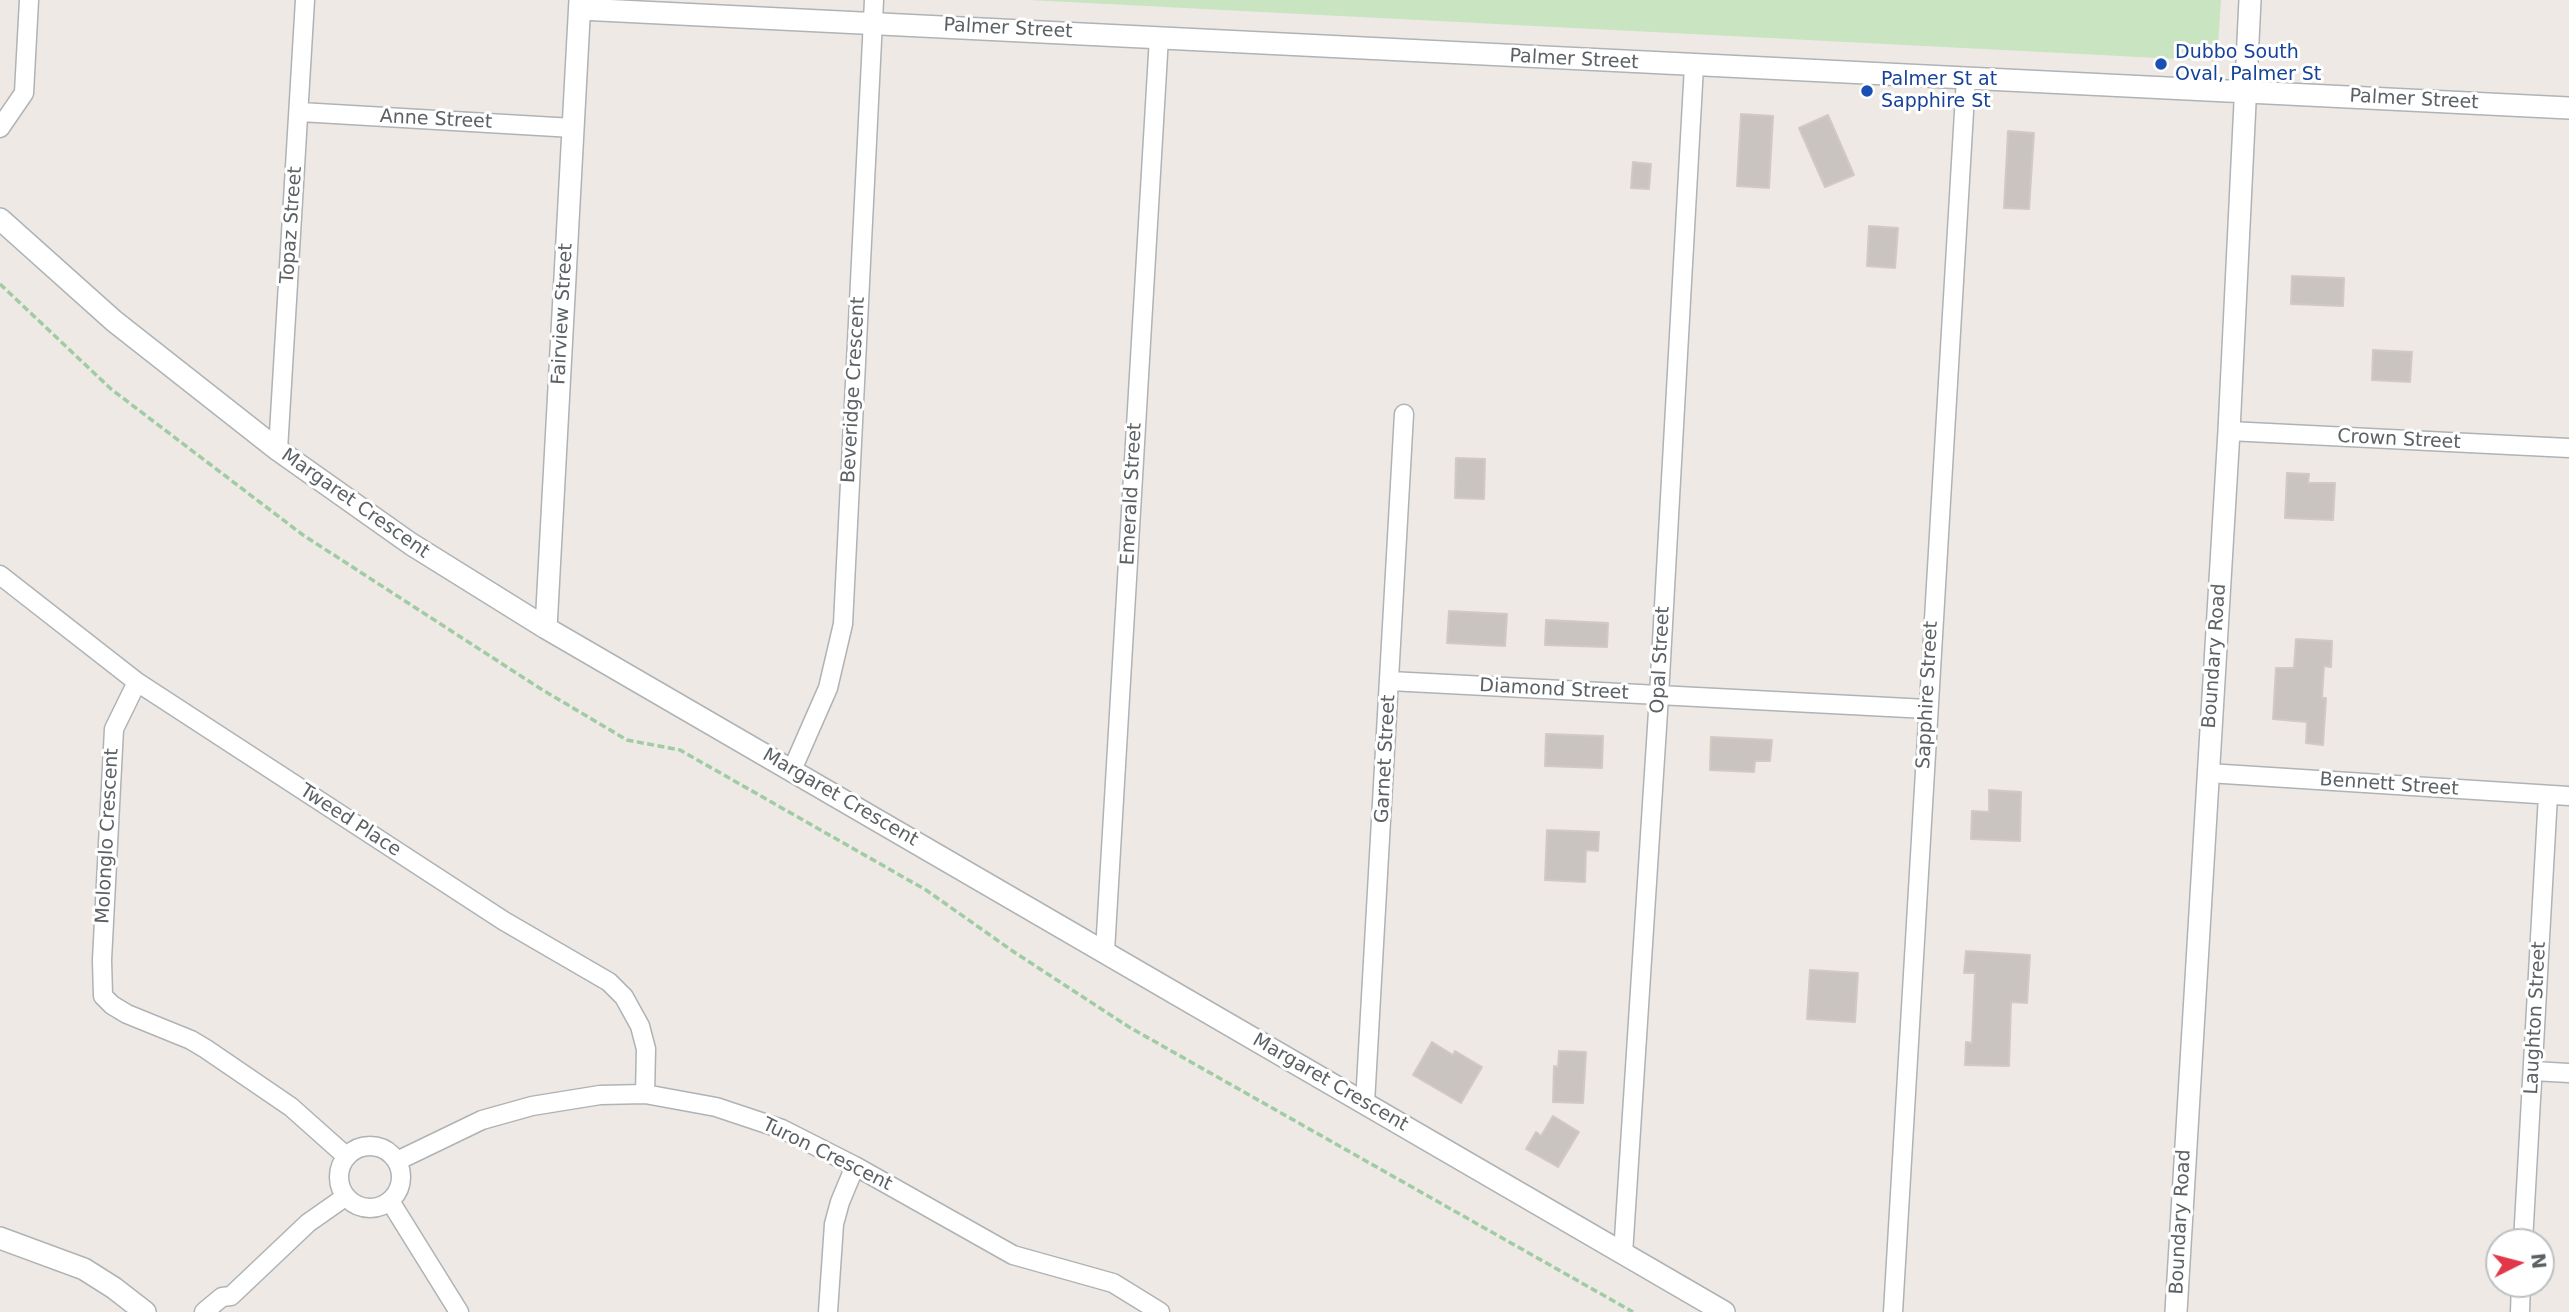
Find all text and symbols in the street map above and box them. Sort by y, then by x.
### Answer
street label: Palmer Street [943,14,1073,44]
place label: Dubbo South Oval, Palmer St [2175,42,2321,86]
street label: Palmer Street [1509,45,1639,75]
marker: Dubbo South Oval, Palmer St [2153,56,2169,72]
place label: Palmer St at Sapphire St [1881,69,1997,113]
marker: Palmer St at Sapphire St [1859,83,1875,99]
street label: Palmer Street [2349,85,2479,115]
street label: Anne Street [379,106,493,134]
street label: Topaz Street [277,166,307,284]
street label: Fairview Street [548,243,578,385]
street label: Beveridge Crescent [838,296,870,484]
street label: Emerald Street [1117,422,1147,566]
street label: Crown Street [2337,425,2461,455]
street label: Margaret Crescent [277,444,433,564]
street label: Boundary Road [2199,583,2231,729]
street label: Opal Street [1647,606,1675,714]
street label: Sapphire Street [1913,621,1943,769]
street label: Diamond Street [1479,675,1629,705]
street label: Garnet Street [1371,694,1401,824]
street label: Margaret Crescent [758,744,922,852]
street label: Molonglo Crescent [92,748,124,924]
street label: Bennett Street [2319,769,2459,801]
street label: Tweed Place [295,780,405,862]
street label: Laughton Street [2521,941,2551,1095]
street label: Margaret Crescent [1248,1029,1412,1137]
street label: Turon Crescent [758,1114,896,1196]
street label: Boundary Road [2166,1149,2196,1295]
north arrow [2485,1228,2555,1298]
text: N [2527,1252,2551,1270]

